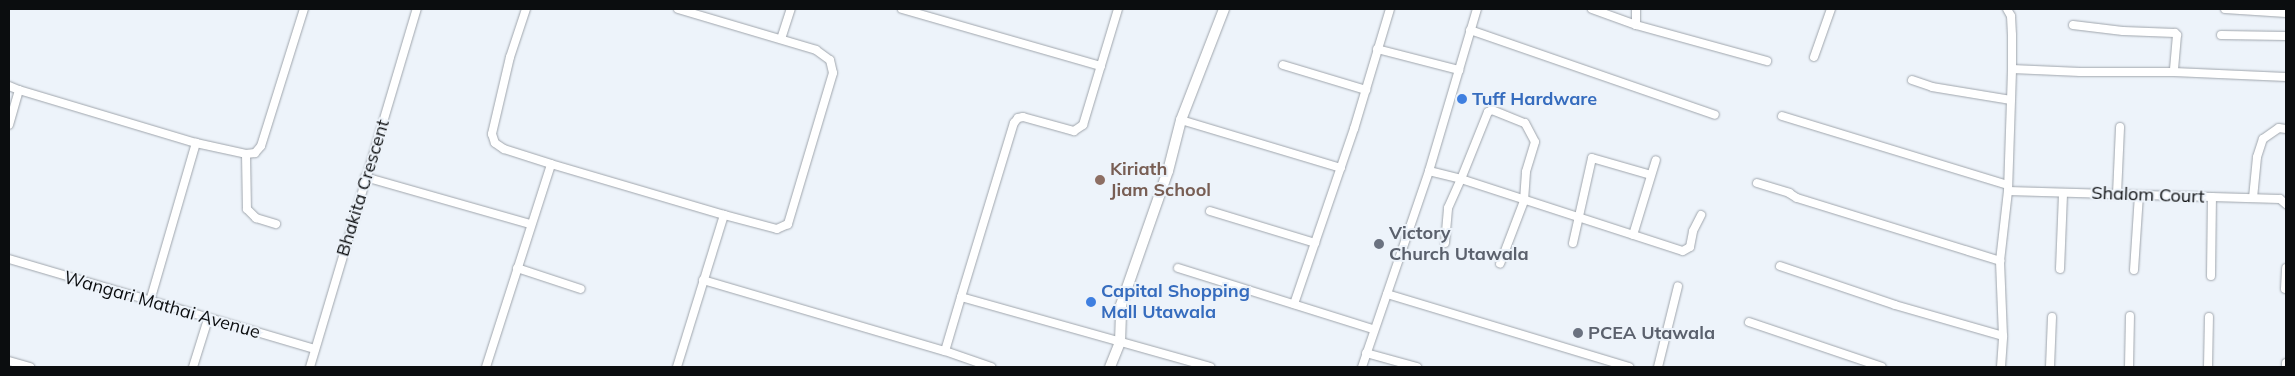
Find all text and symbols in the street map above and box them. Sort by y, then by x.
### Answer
place label: Tuff Hardware [1472,88,1597,110]
marker: Tuff Hardware [1456,93,1468,105]
street label: Bhakita Crescent [332,117,394,259]
place label: Kiriath Jiam School [1110,159,1211,202]
marker: Kiriath Jiam School [1094,174,1106,186]
street label: Shalom Court [2091,182,2205,208]
place label: Victory Church Utawala [1389,223,1529,266]
marker: Victory Church Utawala [1373,238,1385,250]
street label: Wangari Mathai Avenue [61,267,263,343]
place label: Capital Shopping Mall Utawala [1101,281,1250,324]
marker: Capital Shopping Mall Utawala [1085,296,1097,308]
place label: PCEA Utawala [1588,322,1715,344]
marker: PCEA Utawala [1572,327,1584,339]

